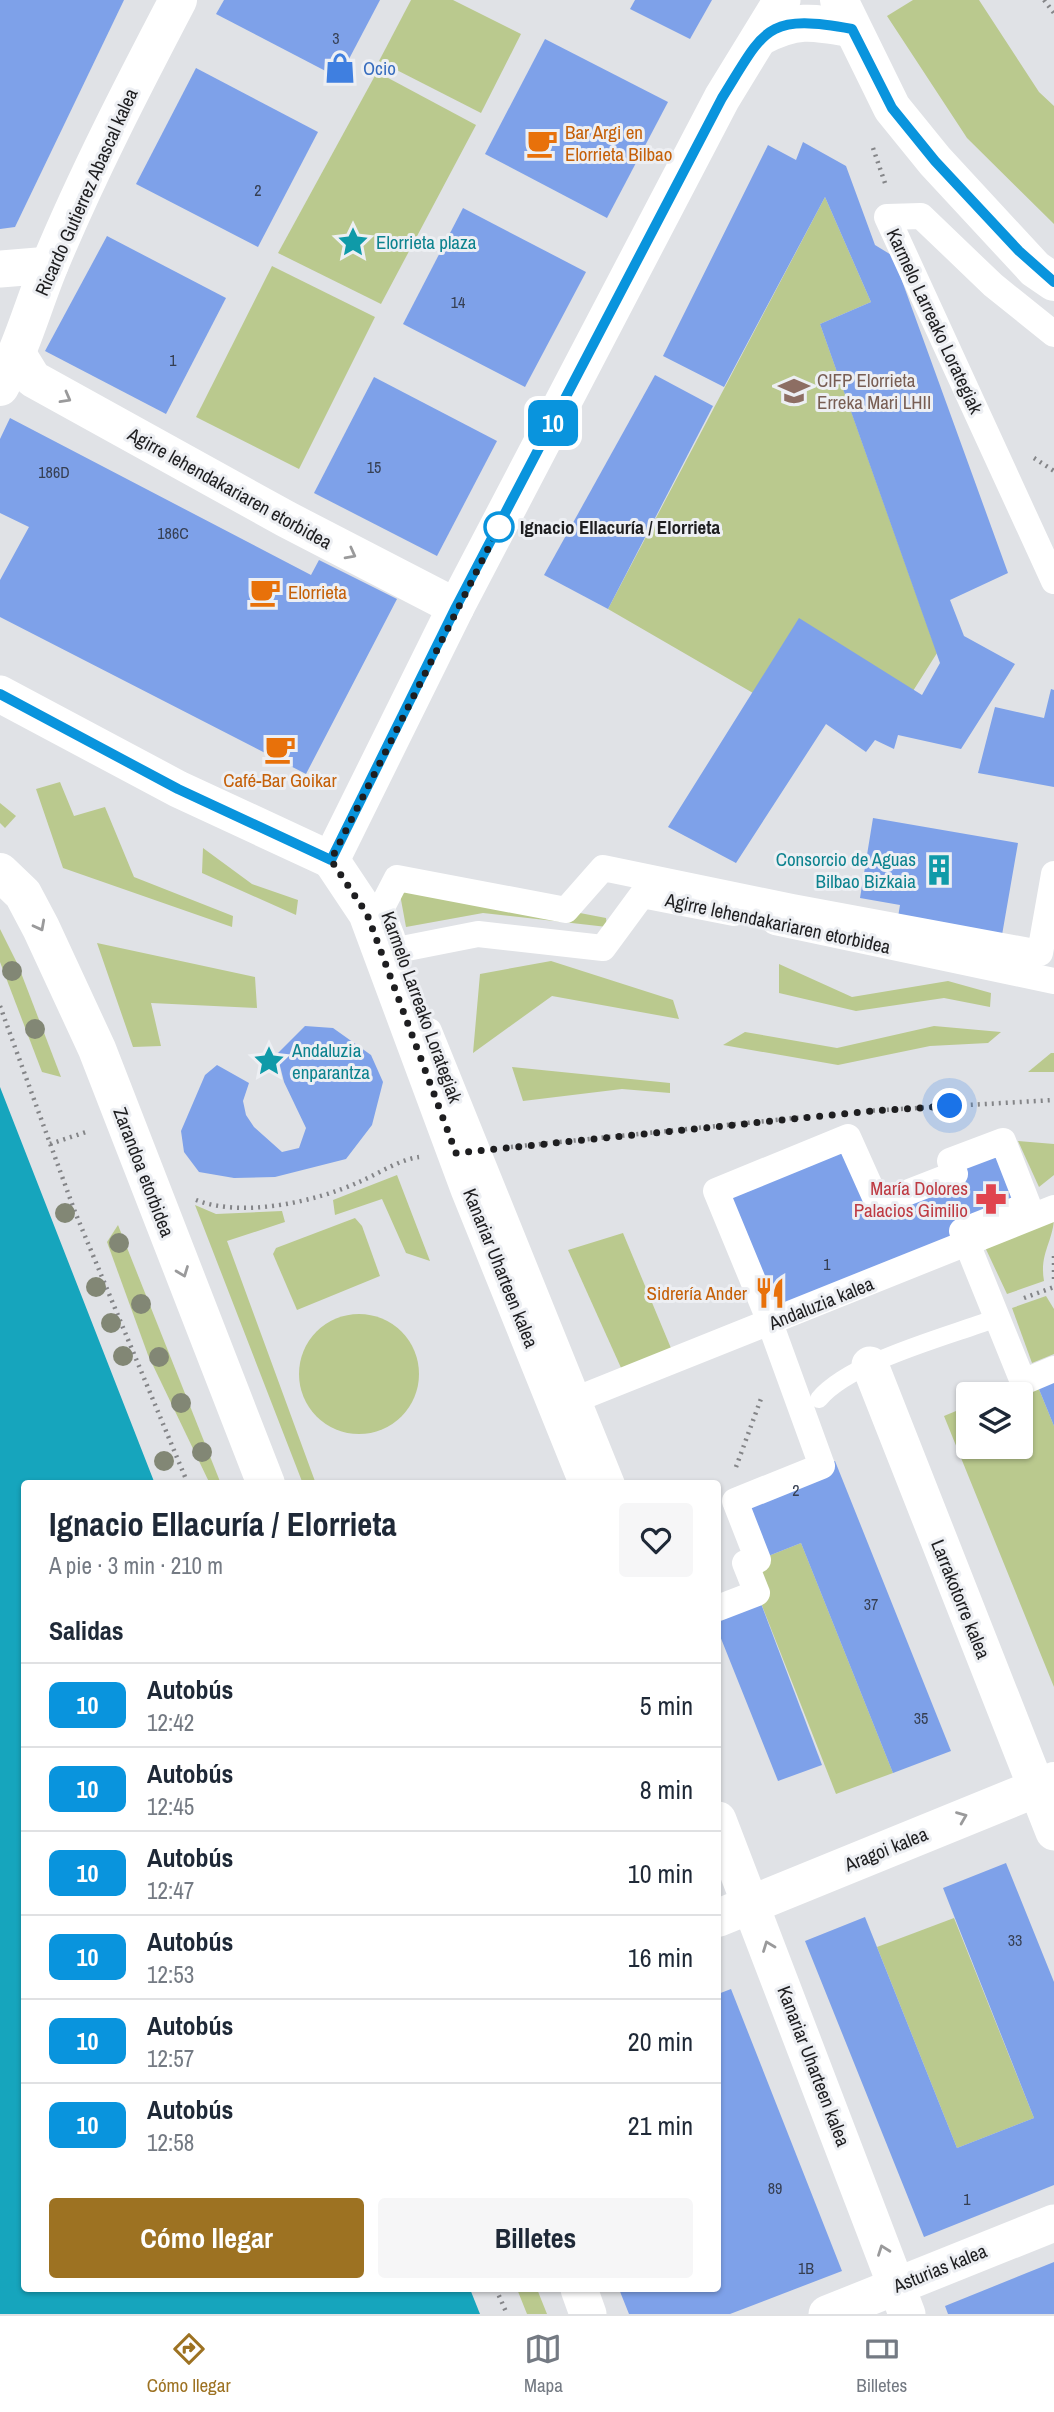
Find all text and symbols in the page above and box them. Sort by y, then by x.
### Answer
house number: 3 [332,27,340,49]
shop icon: Ocio [323,51,357,85]
place label: Ocio [363,55,396,81]
street label: Ricardo Gutierrez Abascal kalea [29,84,144,300]
place label: Bar Argi en Elorrieta Bilbao [565,119,672,167]
cafe icon: Bar Argi en Elorrieta Bilbao [525,126,559,160]
house number: 2 [254,179,262,201]
street label: Karmelo Larreako Lorategiak [881,224,990,418]
place icon: Elorrieta plaza [336,225,370,259]
place label: Elorrieta plaza [376,229,477,255]
house number: 14 [451,291,465,313]
house number: 1 [169,349,177,371]
place label: CIFP Elorrieta Erreka Mari LHII [817,367,931,415]
school or university icon: CIFP Elorrieta Erreka Mari LHII [777,374,811,408]
one-way arrow [58,390,71,403]
line badge: 10 [522,400,584,446]
text: 10 [542,407,564,439]
street label: Agirre lehendakariaren etorbidea [122,421,337,555]
house number: 15 [367,456,381,478]
house number: 186D [38,461,70,483]
marker: Ignacio Ellacuría / Elorrieta [484,512,514,542]
place label: Ignacio Ellacuría / Elorrieta [520,514,720,540]
house number: 186C [157,522,189,544]
one-way arrow [344,545,357,559]
cafe icon: Elorrieta [248,575,282,609]
place label: Elorrieta [288,579,347,605]
cafe icon: Café-Bar Goikar [263,732,297,766]
place label: Café-Bar Goikar [223,767,338,793]
place label: Consorcio de Aguas Bilbao Bizkaia [776,846,916,894]
building icon: Consorcio de Aguas Bilbao Bizkaia [922,853,956,887]
street label: Agirre lehendakariaren etorbidea [662,886,893,960]
street label: Karmelo Larreako Lorategiak [375,908,469,1106]
one-way arrow [32,919,45,931]
place label: Andaluzia enparantza [291,1037,370,1085]
place icon: Andaluzia enparantza [252,1044,286,1078]
your location [932,1088,967,1123]
street label: Zarandoa etorbidea [107,1103,181,1241]
place label: María Dolores Palacios Gimilio [854,1175,968,1223]
pharmacy icon: María Dolores Palacios Gimilio [974,1182,1008,1216]
street label: Kanariar Uharteen kalea [457,1184,545,1352]
house number: 1 [823,1253,831,1275]
one-way arrow [174,1265,188,1277]
street label: Andaluzia kalea [764,1270,878,1336]
restaurant icon: Sidrería Ander [753,1276,787,1310]
place label: Sidrería Ander [647,1280,748,1306]
map controls [956,1382,1033,1459]
button: layers [956,1382,1033,1459]
house number: 2 [792,1479,800,1501]
text: Ignacio Ellacuría / Elorrieta [49,1502,396,1546]
button: heart [619,1503,693,1577]
street label: Larrakotorre kalea [925,1536,997,1663]
text: A pie · 3 min · 210 m [49,1550,223,1581]
house number: 37 [864,1593,878,1615]
text: Salidas [49,1613,124,1648]
text: Autobús [147,1672,233,1707]
text: 5 min [640,1688,693,1723]
text: 10 [77,1689,98,1721]
text: 12:42 [147,1707,194,1738]
house number: 35 [914,1707,928,1729]
text: Autobús [147,1756,233,1791]
text: 8 min [640,1772,693,1807]
text: 10 [77,1773,98,1805]
text: 12:45 [147,1791,194,1822]
one-way arrow [955,1812,967,1826]
street label: Aragoi kalea [840,1820,932,1878]
text: Autobús [147,1840,233,1875]
text: 10 min [628,1856,693,1891]
text: 10 [77,1857,98,1889]
text: 12:47 [147,1875,194,1906]
text: Autobús [147,1924,233,1959]
house number: 33 [1008,1929,1022,1951]
text: 16 min [628,1940,693,1975]
one-way arrow [762,1940,776,1952]
text: 10 [77,1941,98,1973]
text: 12:53 [147,1959,194,1990]
street label: Kanariar Uharteen kalea [771,1982,857,2150]
text: Autobús [147,2008,233,2043]
text: 20 min [628,2024,693,2059]
text: 10 [77,2025,98,2057]
text: 12:57 [147,2043,194,2074]
text: Autobús [147,2092,233,2127]
text: 21 min [628,2108,693,2143]
text: 10 [77,2109,98,2141]
text: 12:58 [147,2127,194,2158]
house number: 89 [768,2177,782,2199]
house number: 1 [963,2188,971,2210]
button: Cómo llegar [49,2198,364,2278]
button: Billetes [378,2198,693,2278]
street label: Asturias kalea [888,2237,991,2299]
one-way arrow [878,2244,892,2256]
house number: 1B [798,2257,814,2279]
tab: Cómo llegar [147,2330,231,2398]
tab: Mapa [524,2330,563,2398]
tab: Billetes [856,2330,907,2398]

